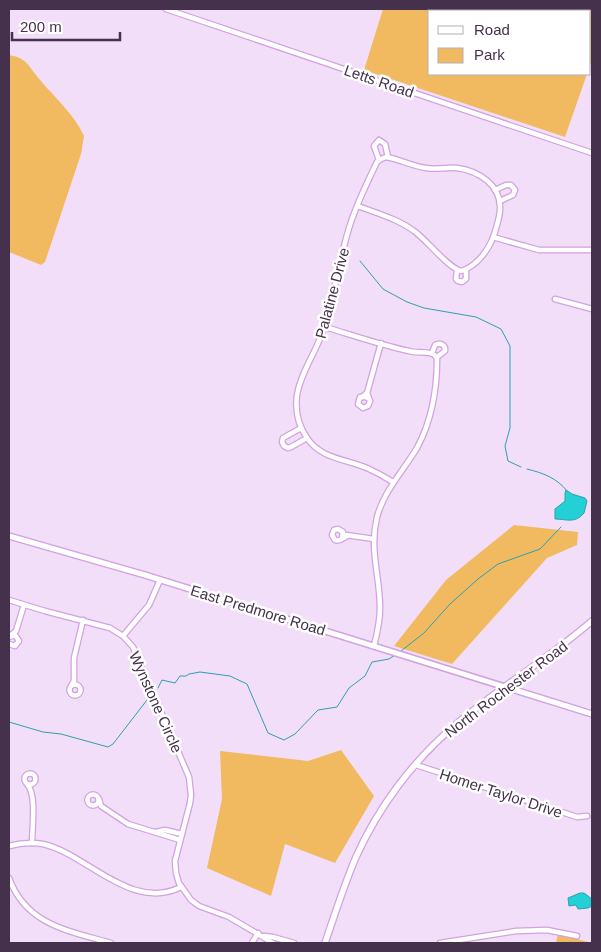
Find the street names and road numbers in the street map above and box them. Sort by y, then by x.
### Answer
street label: Letts Road [342,61,416,101]
street label: Palatine Drive [312,246,352,340]
street label: East Predmore Road [189,581,327,639]
street label: North Rochester Road [441,637,571,741]
street label: Wynstone Circle [126,649,186,755]
street label: Homer Taylor Drive [437,765,565,821]

